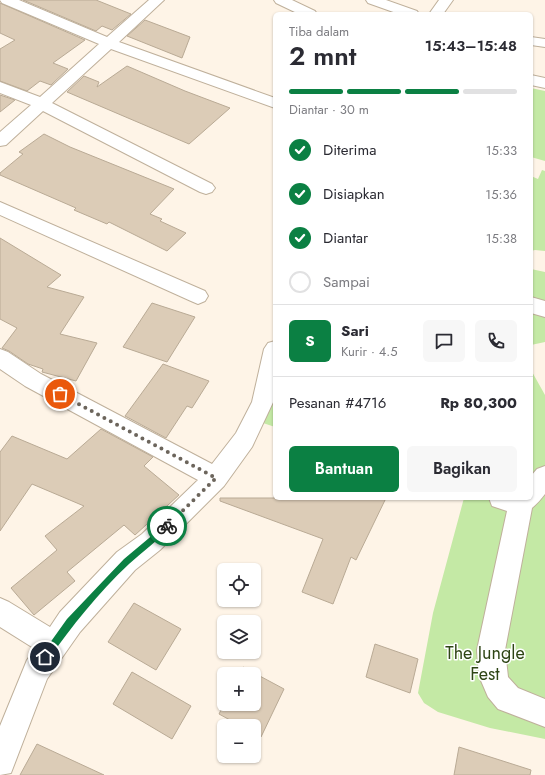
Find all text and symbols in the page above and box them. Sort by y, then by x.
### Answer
text: Tiba dalam [289,22,349,41]
text: 15:43–15:48 [425,35,517,57]
text: 2 mnt [289,37,356,75]
text: Diantar · 30 m [289,100,369,119]
icon: check [289,139,311,161]
text: Diterima [323,139,376,161]
text: 15:33 [486,141,517,160]
icon: check [289,183,311,205]
text: Disiapkan [323,183,385,205]
text: 15:36 [485,185,517,204]
icon: check [289,227,311,249]
text: Diantar [323,227,368,249]
text: 15:38 [486,229,517,248]
text: Sampai [323,271,370,293]
text: Sari [341,320,369,342]
button: chat [423,320,465,362]
button: phone [475,320,517,362]
text: S [305,330,315,352]
text: Kurir · 4.5 [341,342,398,361]
pin [43,377,77,411]
icon: bag [49,383,71,405]
text: Pesanan #4716 [289,392,386,414]
text: Rp 80,300 [440,392,517,414]
button: Bantuan [289,446,399,492]
button: Bagikan [407,446,517,492]
courier [147,506,187,546]
icon: bike [156,515,178,537]
map controls [217,563,261,763]
button: locate [217,563,261,607]
button: layers [217,615,261,659]
pin [28,640,62,674]
park label: The Jungle Fest [445,640,525,687]
icon: home [34,646,56,668]
button: + [217,667,261,711]
button: − [217,719,261,763]

